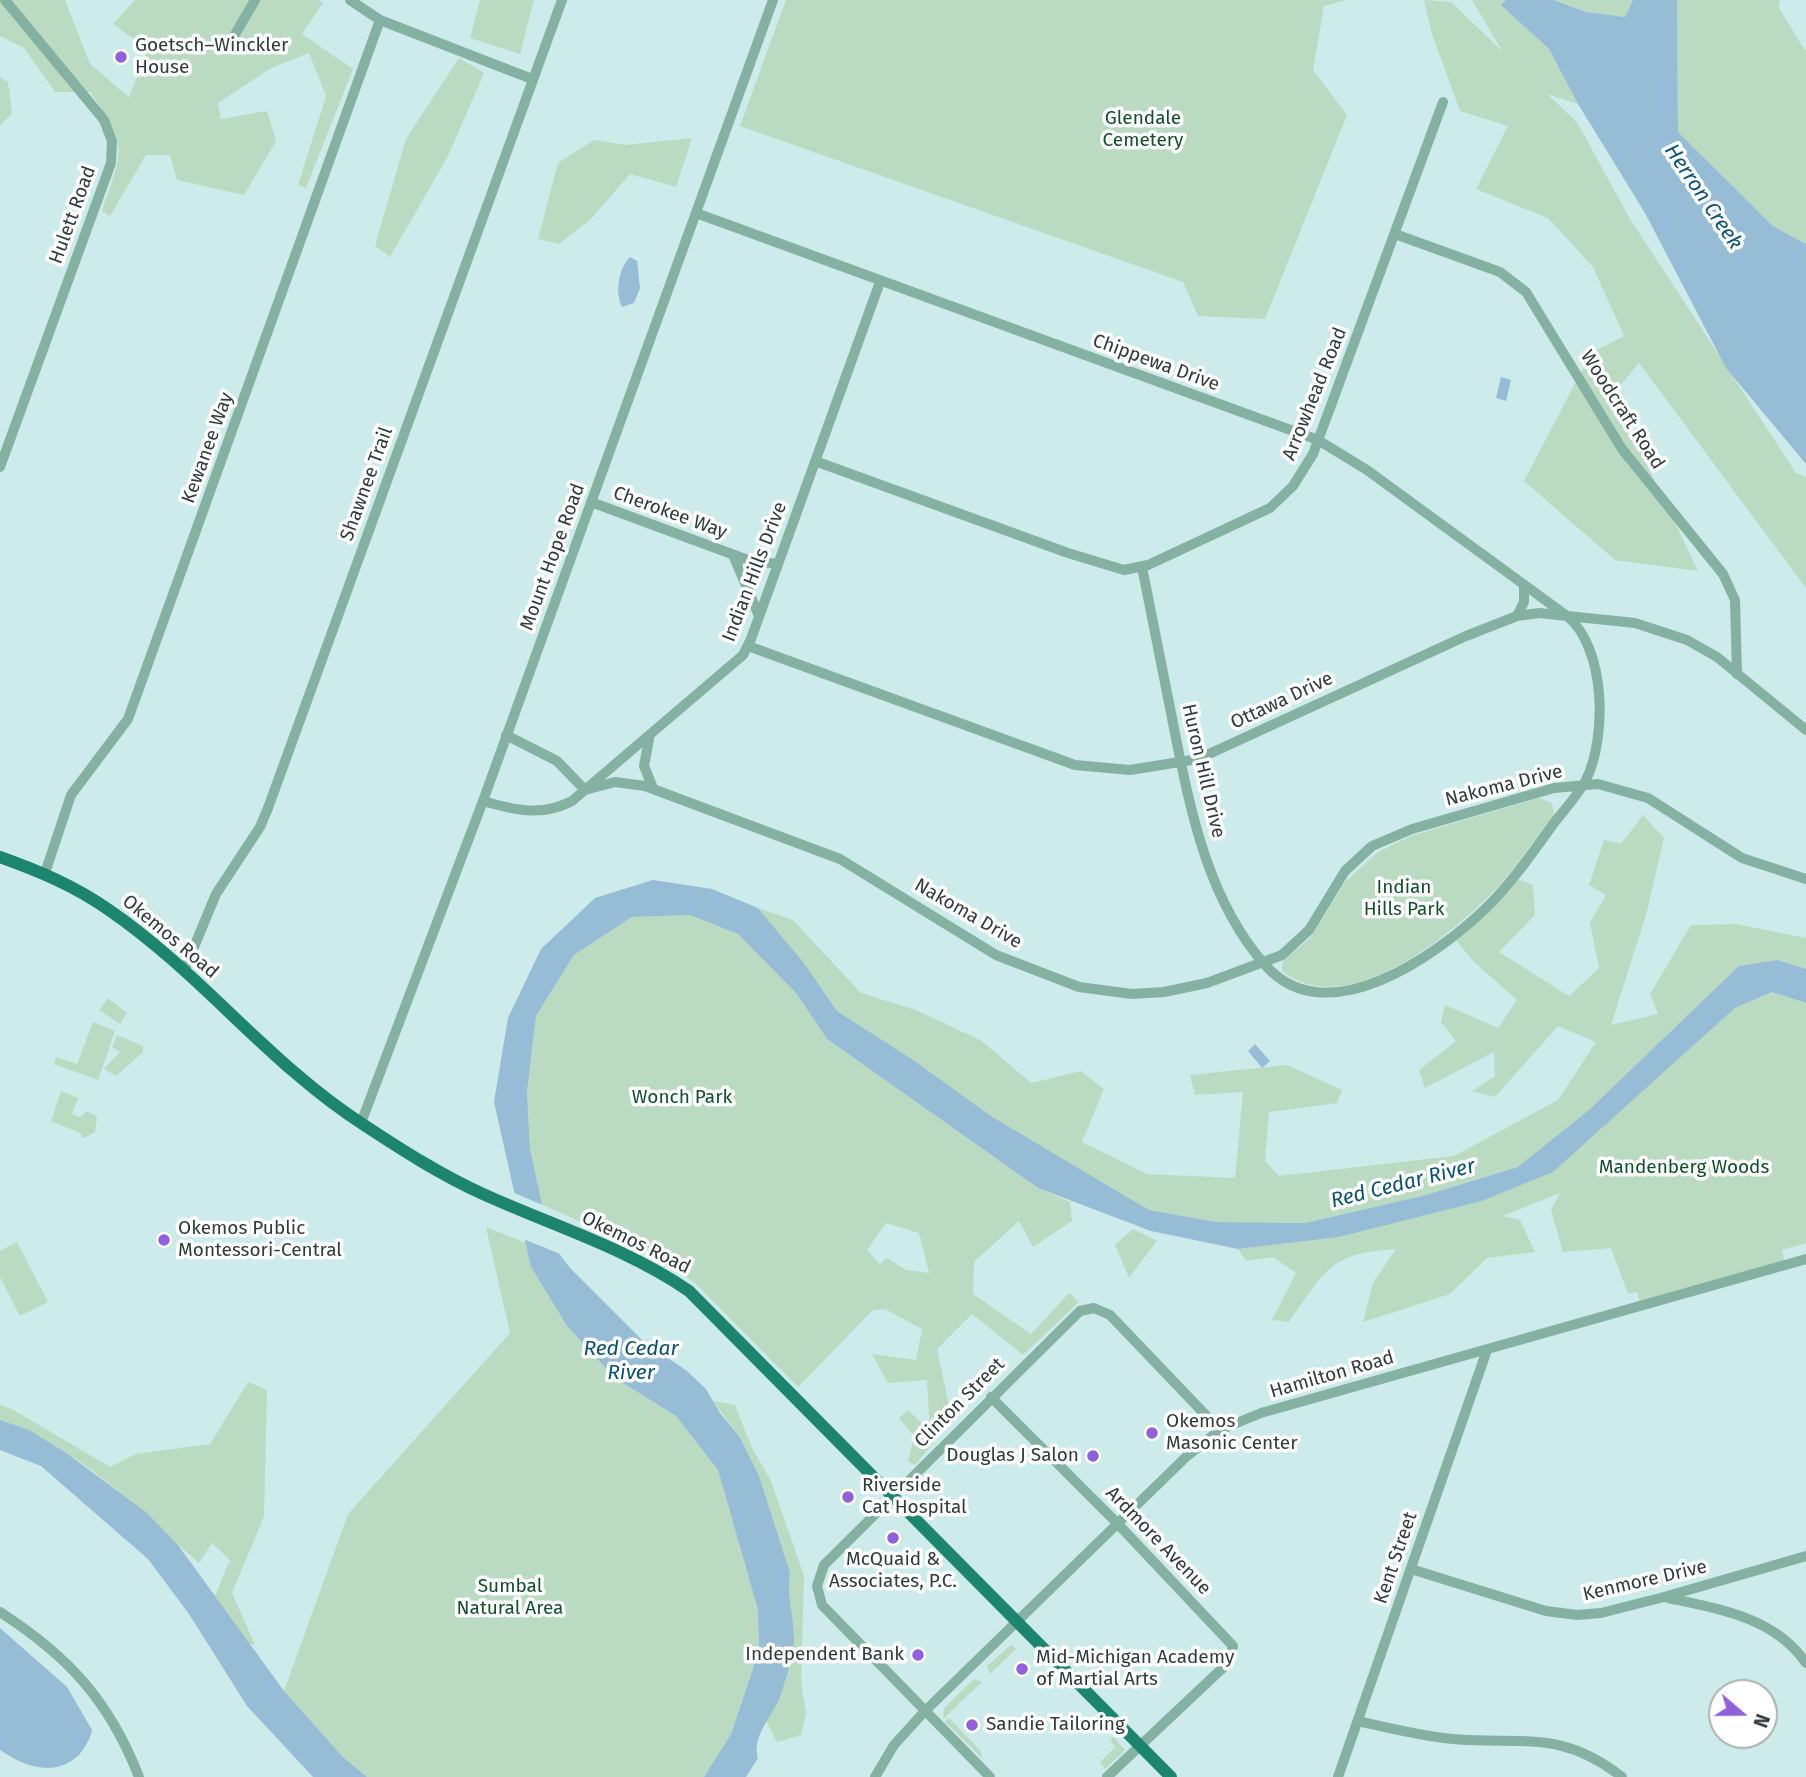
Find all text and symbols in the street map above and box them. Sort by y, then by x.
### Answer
place label: Goetsch–Winckler House [135,35,288,79]
marker: Goetsch–Winckler House [113,49,129,65]
park label: Glendale Cemetery [1103,108,1183,152]
water label: Herron Creek [1658,139,1748,255]
street label: Hulett Road [45,163,101,267]
street label: Arrowhead Road [1278,324,1352,464]
street label: Chippewa Drive [1090,330,1222,396]
street label: Woodcraft Road [1575,346,1669,474]
street label: Kewanee Way [177,389,239,507]
street label: Shawnee Trail [336,424,398,544]
street label: Mount Hope Road [516,481,590,633]
street label: Cherokee Way [610,482,730,544]
street label: Indian Hills Drive [718,499,792,645]
street label: Ottawa Drive [1227,667,1337,735]
street label: Huron Hill Drive [1176,702,1230,840]
street label: Nakoma Drive [1443,760,1565,812]
street label: Nakoma Drive [910,874,1026,954]
park label: Indian Hills Park [1364,877,1444,921]
street label: Okemos Road [117,890,223,984]
park label: Wonch Park [632,1087,732,1109]
water label: Red Cedar River [1328,1154,1478,1214]
park label: Mandenberg Woods [1599,1157,1769,1179]
street label: Okemos Road [578,1207,694,1279]
place label: Okemos Public Montessori-Central [178,1218,342,1262]
marker: Okemos Public Montessori-Central [156,1232,172,1248]
water label: Red Cedar River [583,1336,679,1386]
street label: Hamilton Road [1267,1346,1397,1404]
street label: Clinton Street [910,1353,1010,1453]
place label: Okemos Masonic Center [1166,1411,1298,1455]
marker: Okemos Masonic Center [1144,1425,1160,1441]
place label: Douglas J Salon [946,1445,1079,1467]
marker: Douglas J Salon [1085,1448,1101,1464]
place label: Riverside Cat Hospital [862,1475,967,1519]
street label: Ardmore Avenue [1101,1482,1215,1600]
marker: Riverside Cat Hospital [840,1489,856,1505]
street label: Kent Street [1370,1509,1422,1607]
marker: McQuaid & Associates, P.C. [885,1530,901,1546]
place label: McQuaid & Associates, P.C. [829,1549,957,1593]
street label: Kenmore Drive [1581,1556,1709,1606]
park label: Sumbal Natural Area [457,1576,563,1620]
place label: Independent Bank [745,1644,904,1666]
marker: Independent Bank [910,1647,926,1663]
place label: Mid-Michigan Academy of Martial Arts [1036,1647,1234,1691]
marker: Mid-Michigan Academy of Martial Arts [1014,1661,1030,1677]
north arrow [1708,1679,1778,1749]
text: N [1748,1711,1774,1731]
place label: Sandie Tailoring [986,1714,1125,1736]
marker: Sandie Tailoring [964,1717,980,1733]

